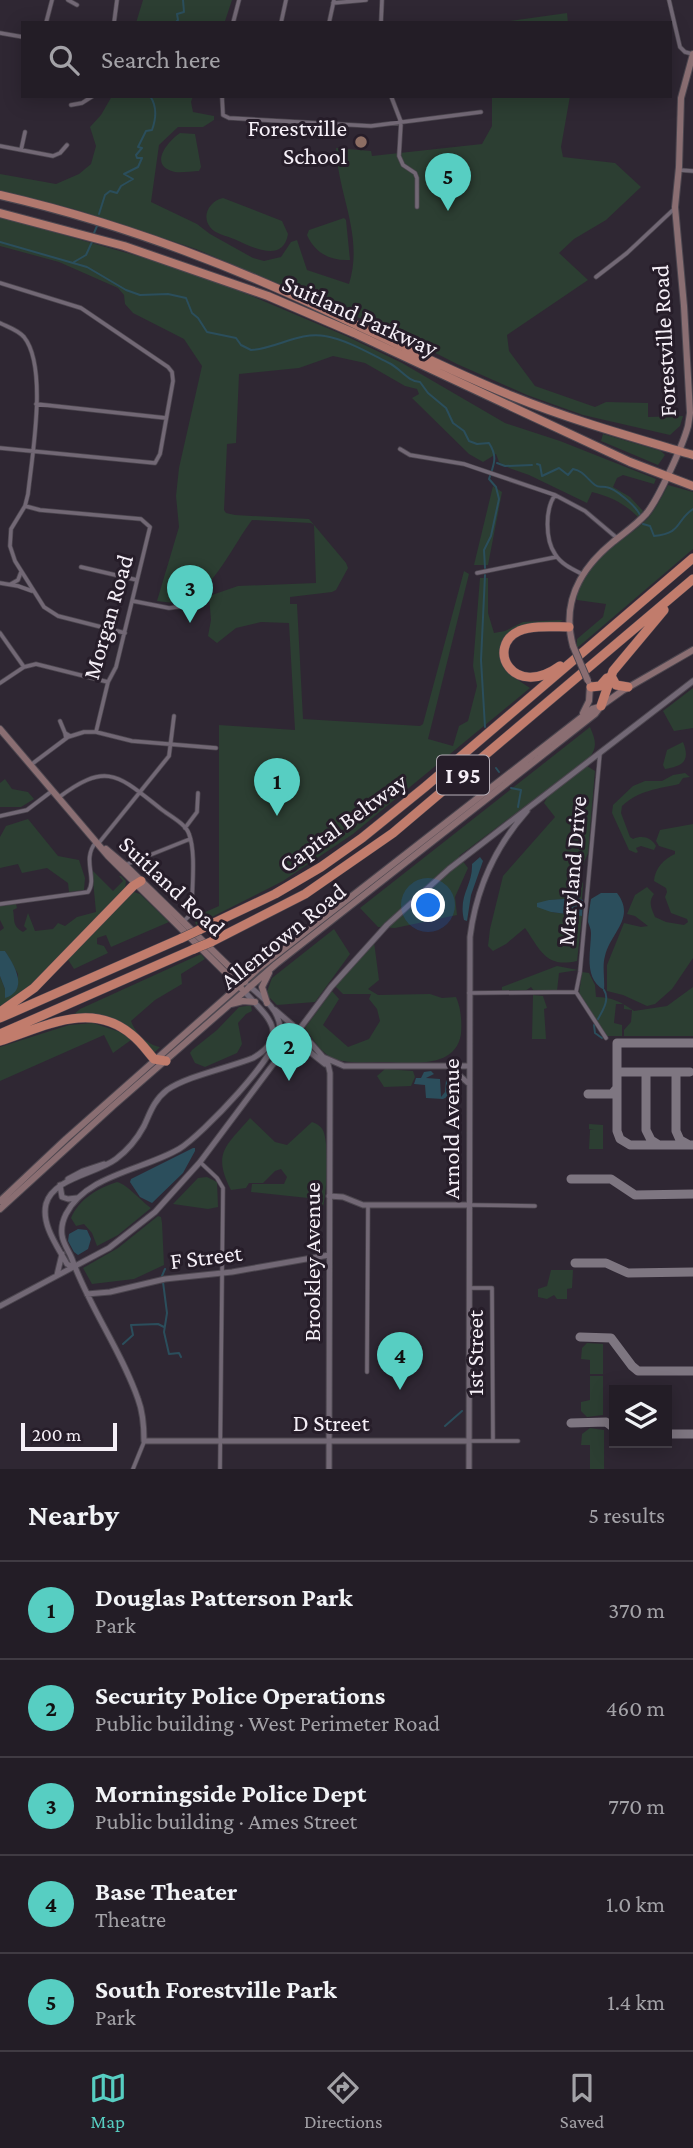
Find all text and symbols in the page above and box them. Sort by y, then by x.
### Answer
search box [21,21,672,98]
icon: search [45,41,83,79]
text: Search here [101,45,220,74]
place label: Forestville School [247,114,347,169]
marker: Forestville School [353,134,369,150]
pin: 5 [425,153,471,211]
street label: Forestville Road [646,264,681,418]
street label: Suitland Parkway [278,269,443,362]
street label: Morgan Road [77,551,138,682]
pin: 3 [167,565,213,623]
road number: I 95 [437,755,489,794]
pin: 1 [254,758,300,816]
street label: Capital Beltway [274,767,412,878]
street label: Maryland Drive [552,795,592,947]
street label: Suitland Road [114,830,231,942]
street label: Allentown Road [215,877,351,994]
your location [411,888,445,922]
pin: 2 [266,1023,312,1081]
street label: Arnold Avenue [437,1058,464,1200]
street label: Brookley Avenue [298,1182,325,1342]
street label: F Street [168,1239,245,1274]
street label: 1st Street [461,1309,488,1396]
pin: 4 [377,1332,423,1390]
map controls [609,1385,672,1448]
button: layers [609,1385,672,1448]
street label: D Street [293,1409,370,1436]
scale bar [21,1420,117,1452]
text: 200 m [32,1424,81,1445]
text: Nearby [28,1498,119,1531]
text: 5 results [588,1502,665,1528]
text: Douglas Patterson Park [95,1583,353,1612]
text: 1 [47,1597,55,1623]
text: 370 m [608,1597,665,1623]
text: Park [95,1612,136,1638]
text: Security Police Operations [95,1681,385,1710]
text: 2 [45,1695,57,1721]
text: 460 m [606,1695,665,1721]
text: Public building · West Perimeter Road [95,1710,440,1736]
text: Morningside Police Dept [95,1779,366,1808]
text: 3 [45,1793,57,1819]
text: 770 m [608,1793,665,1819]
text: Public building · Ames Street [95,1808,357,1834]
text: Base Theater [95,1877,237,1906]
text: 4 [45,1891,57,1917]
text: 1.0 km [606,1891,665,1917]
text: Theatre [95,1906,166,1932]
text: South Forestville Park [95,1975,337,2004]
text: 5 [45,1989,57,2015]
text: 1.4 km [607,1989,665,2015]
text: Park [95,2004,136,2030]
tab: Map [89,2069,127,2132]
tab: Directions [304,2069,383,2132]
tab: Saved [560,2069,604,2132]

